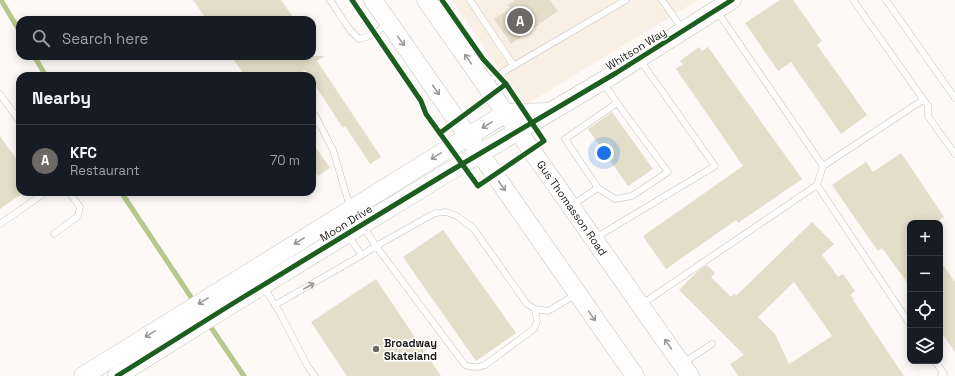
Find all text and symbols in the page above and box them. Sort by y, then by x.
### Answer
pin: A [507,6,533,36]
search box [16,16,316,60]
street label: Whitson Way [603,25,669,73]
icon: search [30,27,52,49]
text: Search here [62,29,148,48]
one-way arrow [397,35,405,46]
one-way arrow [464,53,472,64]
one-way arrow [432,84,440,95]
text: Nearby [32,87,91,109]
one-way arrow [481,121,493,129]
text: KFC [70,143,97,162]
your location [594,143,614,163]
text: A [41,152,49,169]
text: 70 m [270,152,300,169]
one-way arrow [431,152,442,160]
street label: Gus Thomasson Road [534,158,610,258]
text: Restaurant [70,162,140,179]
one-way arrow [498,180,506,191]
street label: Moon Drive [317,201,375,245]
map controls [907,220,943,364]
button: + [907,220,943,256]
one-way arrow [293,237,305,245]
button: − [907,256,943,292]
one-way arrow [303,281,315,289]
button: locate [907,292,943,328]
one-way arrow [198,297,209,305]
one-way arrow [588,310,596,321]
button: layers [907,328,943,364]
one-way arrow [145,330,156,338]
place label: Broadway Skateland [384,336,437,363]
one-way arrow [663,339,672,350]
marker: Broadway Skateland [371,344,381,354]

